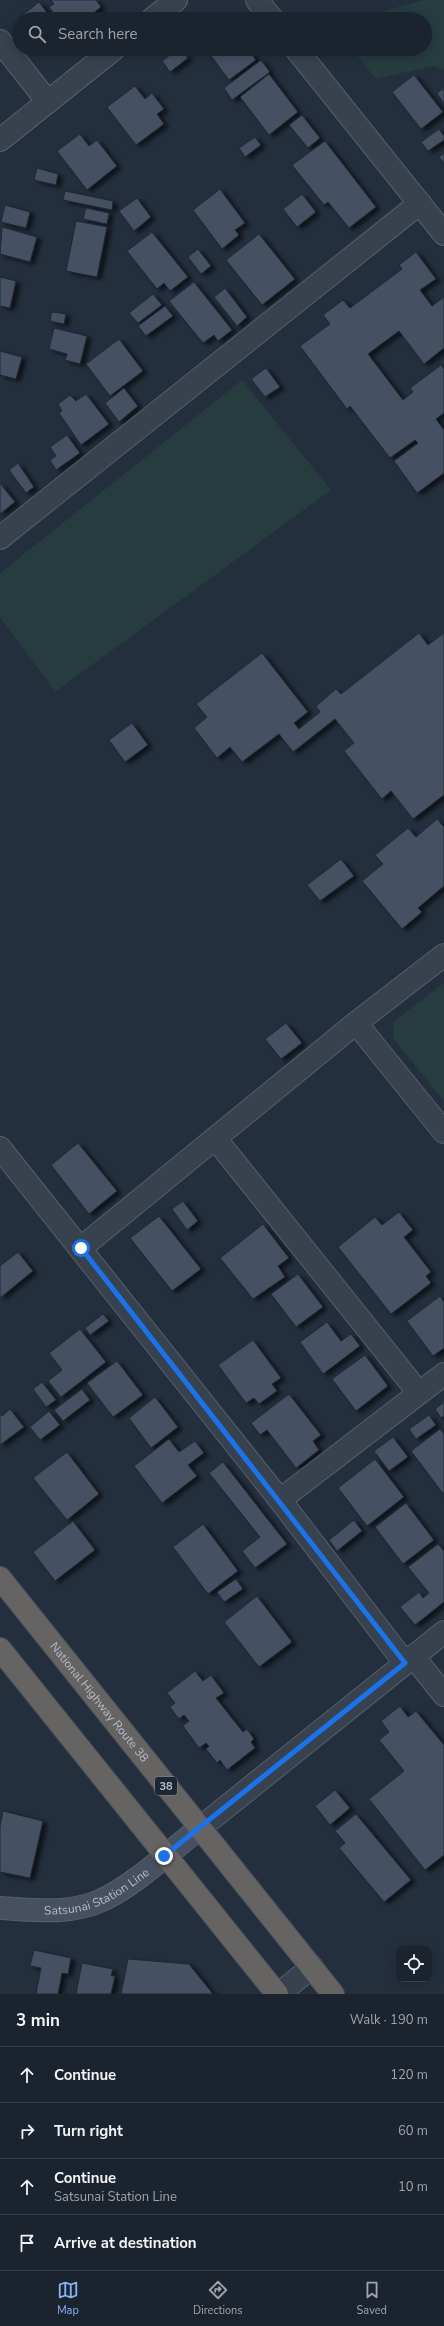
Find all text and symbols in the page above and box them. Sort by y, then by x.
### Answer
search box [12,12,432,56]
icon: search [26,23,48,45]
text: Search here [58,24,138,44]
route start [72,1239,90,1257]
street label: National Highway Route 38 [46,1639,152,1765]
road number: 38 [155,1777,177,1795]
route end [155,1847,173,1865]
street label: Satsunai Station Line [44,1864,152,1918]
map controls [396,1946,432,1982]
button: locate [396,1946,432,1982]
text: 3 min [16,2009,60,2032]
text: Walk · 190 m [350,2011,428,2029]
icon: ahead [16,2064,38,2086]
text: Continue [54,2065,116,2085]
text: 120 m [390,2066,428,2084]
icon: right [16,2120,38,2142]
text: Turn right [54,2121,123,2141]
text: 60 m [398,2122,428,2140]
text: Continue [54,2168,116,2188]
icon: ahead [16,2176,38,2198]
text: 10 m [398,2178,428,2196]
text: Satsunai Station Line [54,2188,177,2206]
icon: arrive [16,2232,38,2254]
text: Arrive at destination [54,2233,197,2253]
tab: Map [57,2279,79,2318]
tab: Directions [193,2279,243,2318]
tab: Saved [357,2279,387,2318]

